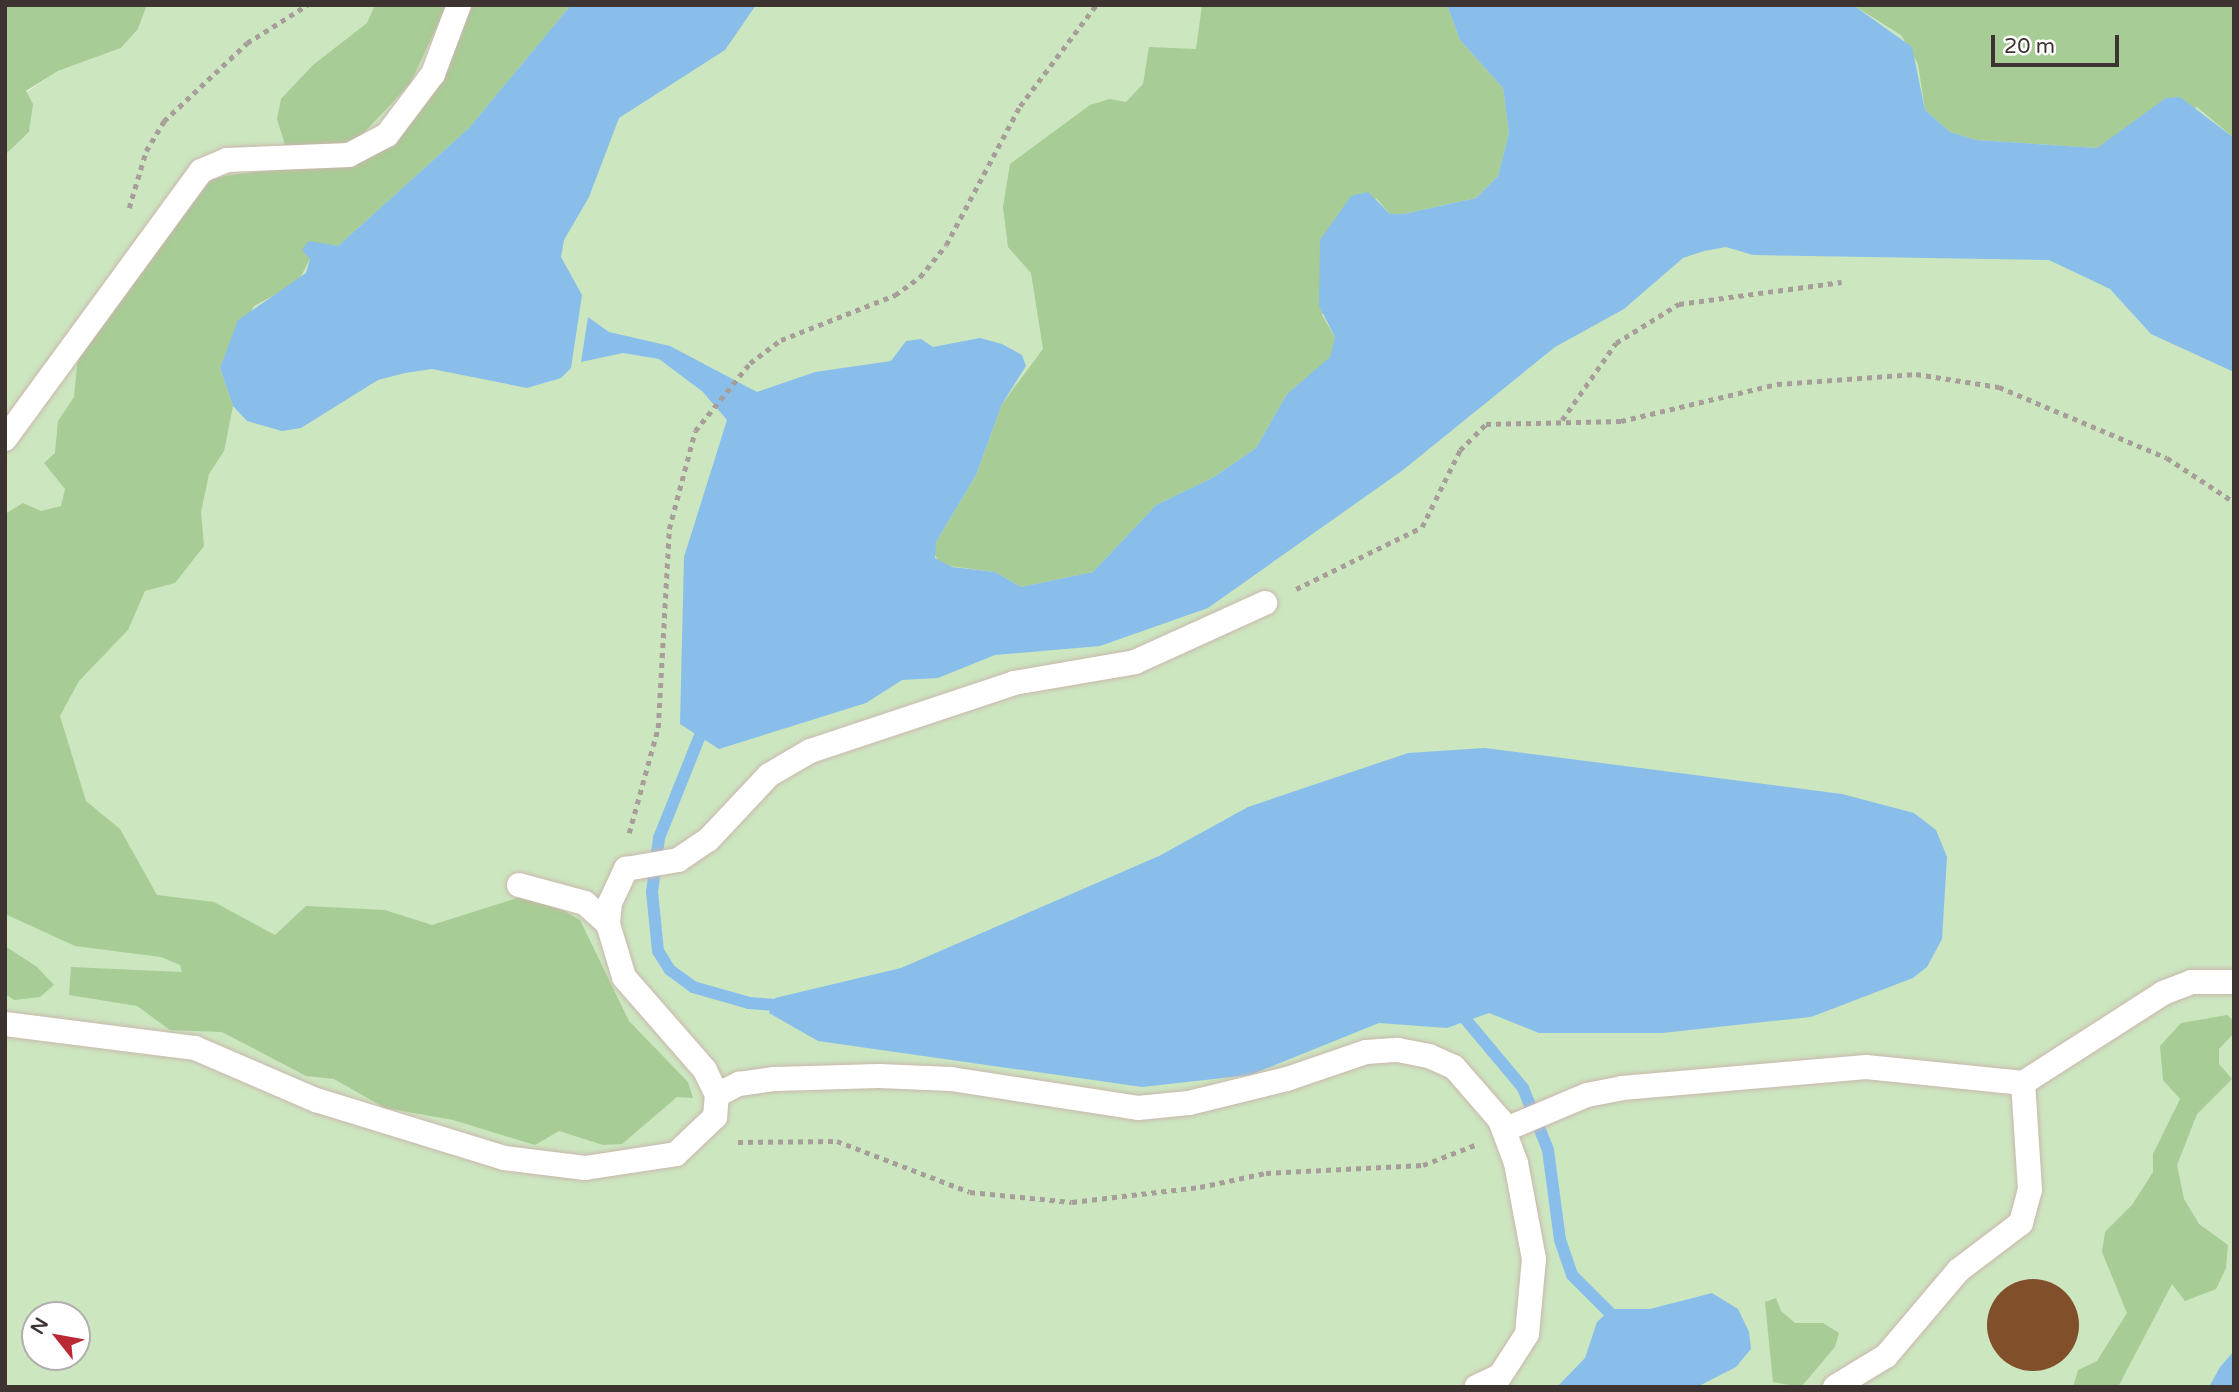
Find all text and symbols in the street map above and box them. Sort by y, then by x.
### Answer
scale bar [1994,21,2122,65]
text: 20 m [2004,34,2055,59]
north arrow [21,1301,91,1371]
text: N [26,1314,53,1338]

